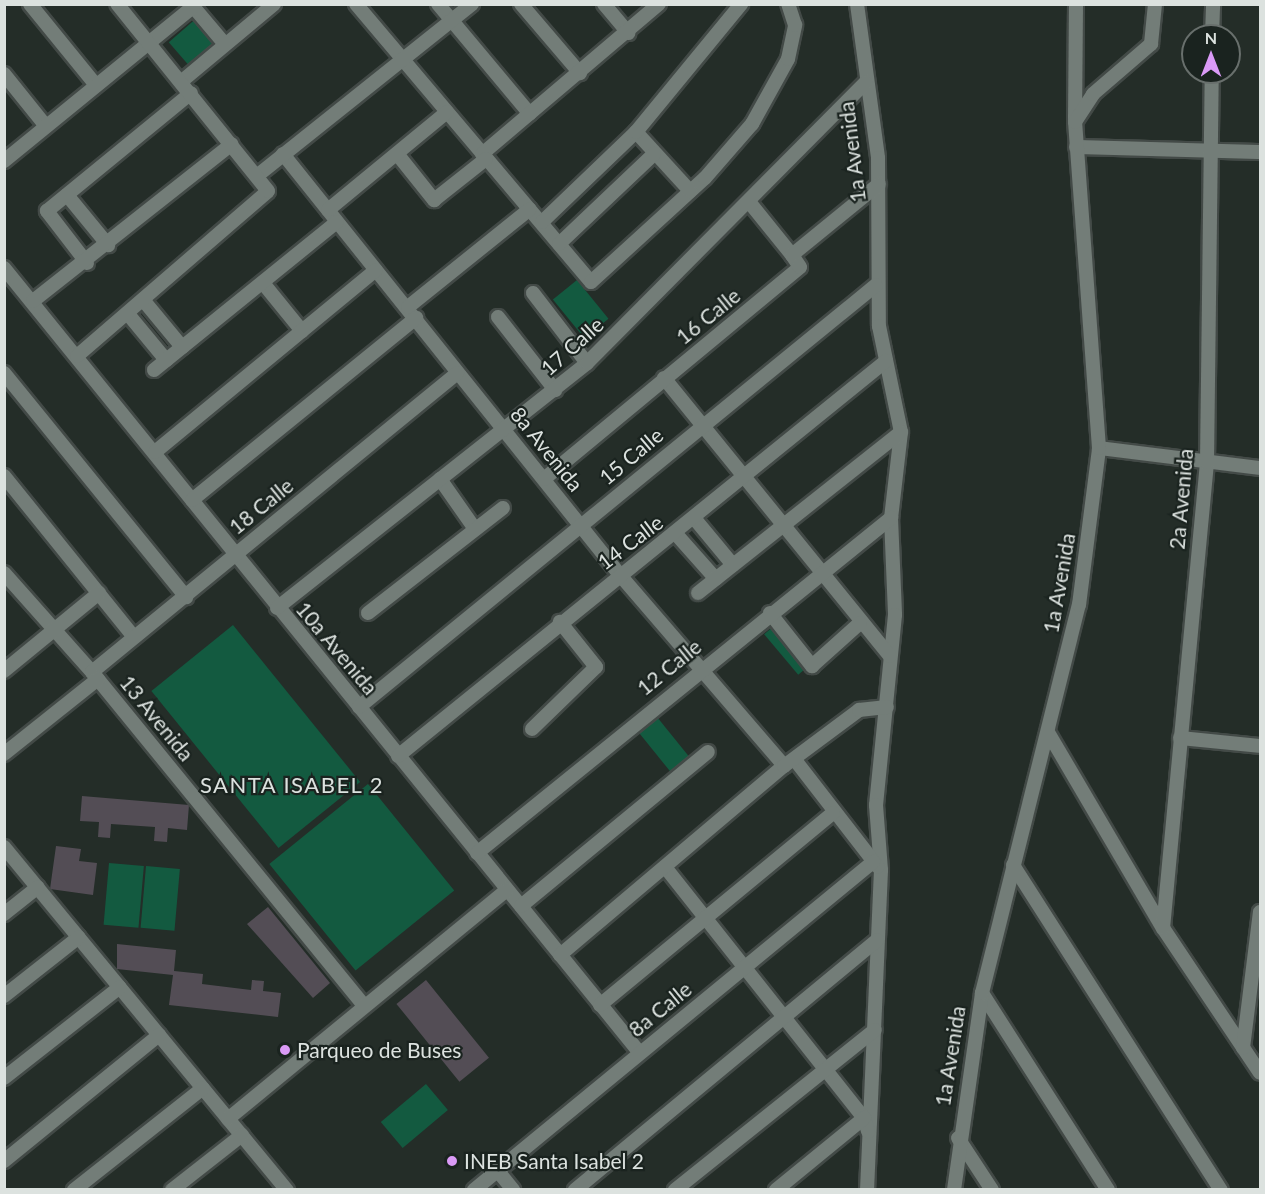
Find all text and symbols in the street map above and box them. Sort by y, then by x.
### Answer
north arrow [1181,24,1241,84]
text: N [1205,28,1217,47]
street label: 1a Avenida [833,100,871,204]
street label: 16 Calle [671,283,745,349]
street label: 17 Calle [536,311,608,381]
street label: 8a Avenida [505,401,589,497]
street label: 15 Calle [594,422,668,490]
street label: 2a Avenida [1164,447,1198,551]
street label: 18 Calle [224,473,298,539]
street label: 14 Calle [592,509,668,575]
street label: 1a Avenida [1038,531,1080,635]
street label: 10a Avenida [291,596,383,700]
street label: 12 Calle [632,634,706,700]
street label: 13 Avenida [115,670,199,766]
district label: SANTA ISABEL 2 [199,772,385,798]
street label: 8a Calle [624,976,696,1042]
street label: 1a Avenida [930,1004,970,1108]
place label: Parqueo de Buses [297,1037,461,1063]
marker: Parqueo de Buses [278,1043,292,1057]
place label: INEB Santa Isabel 2 [464,1148,644,1174]
marker: INEB Santa Isabel 2 [445,1154,459,1168]

